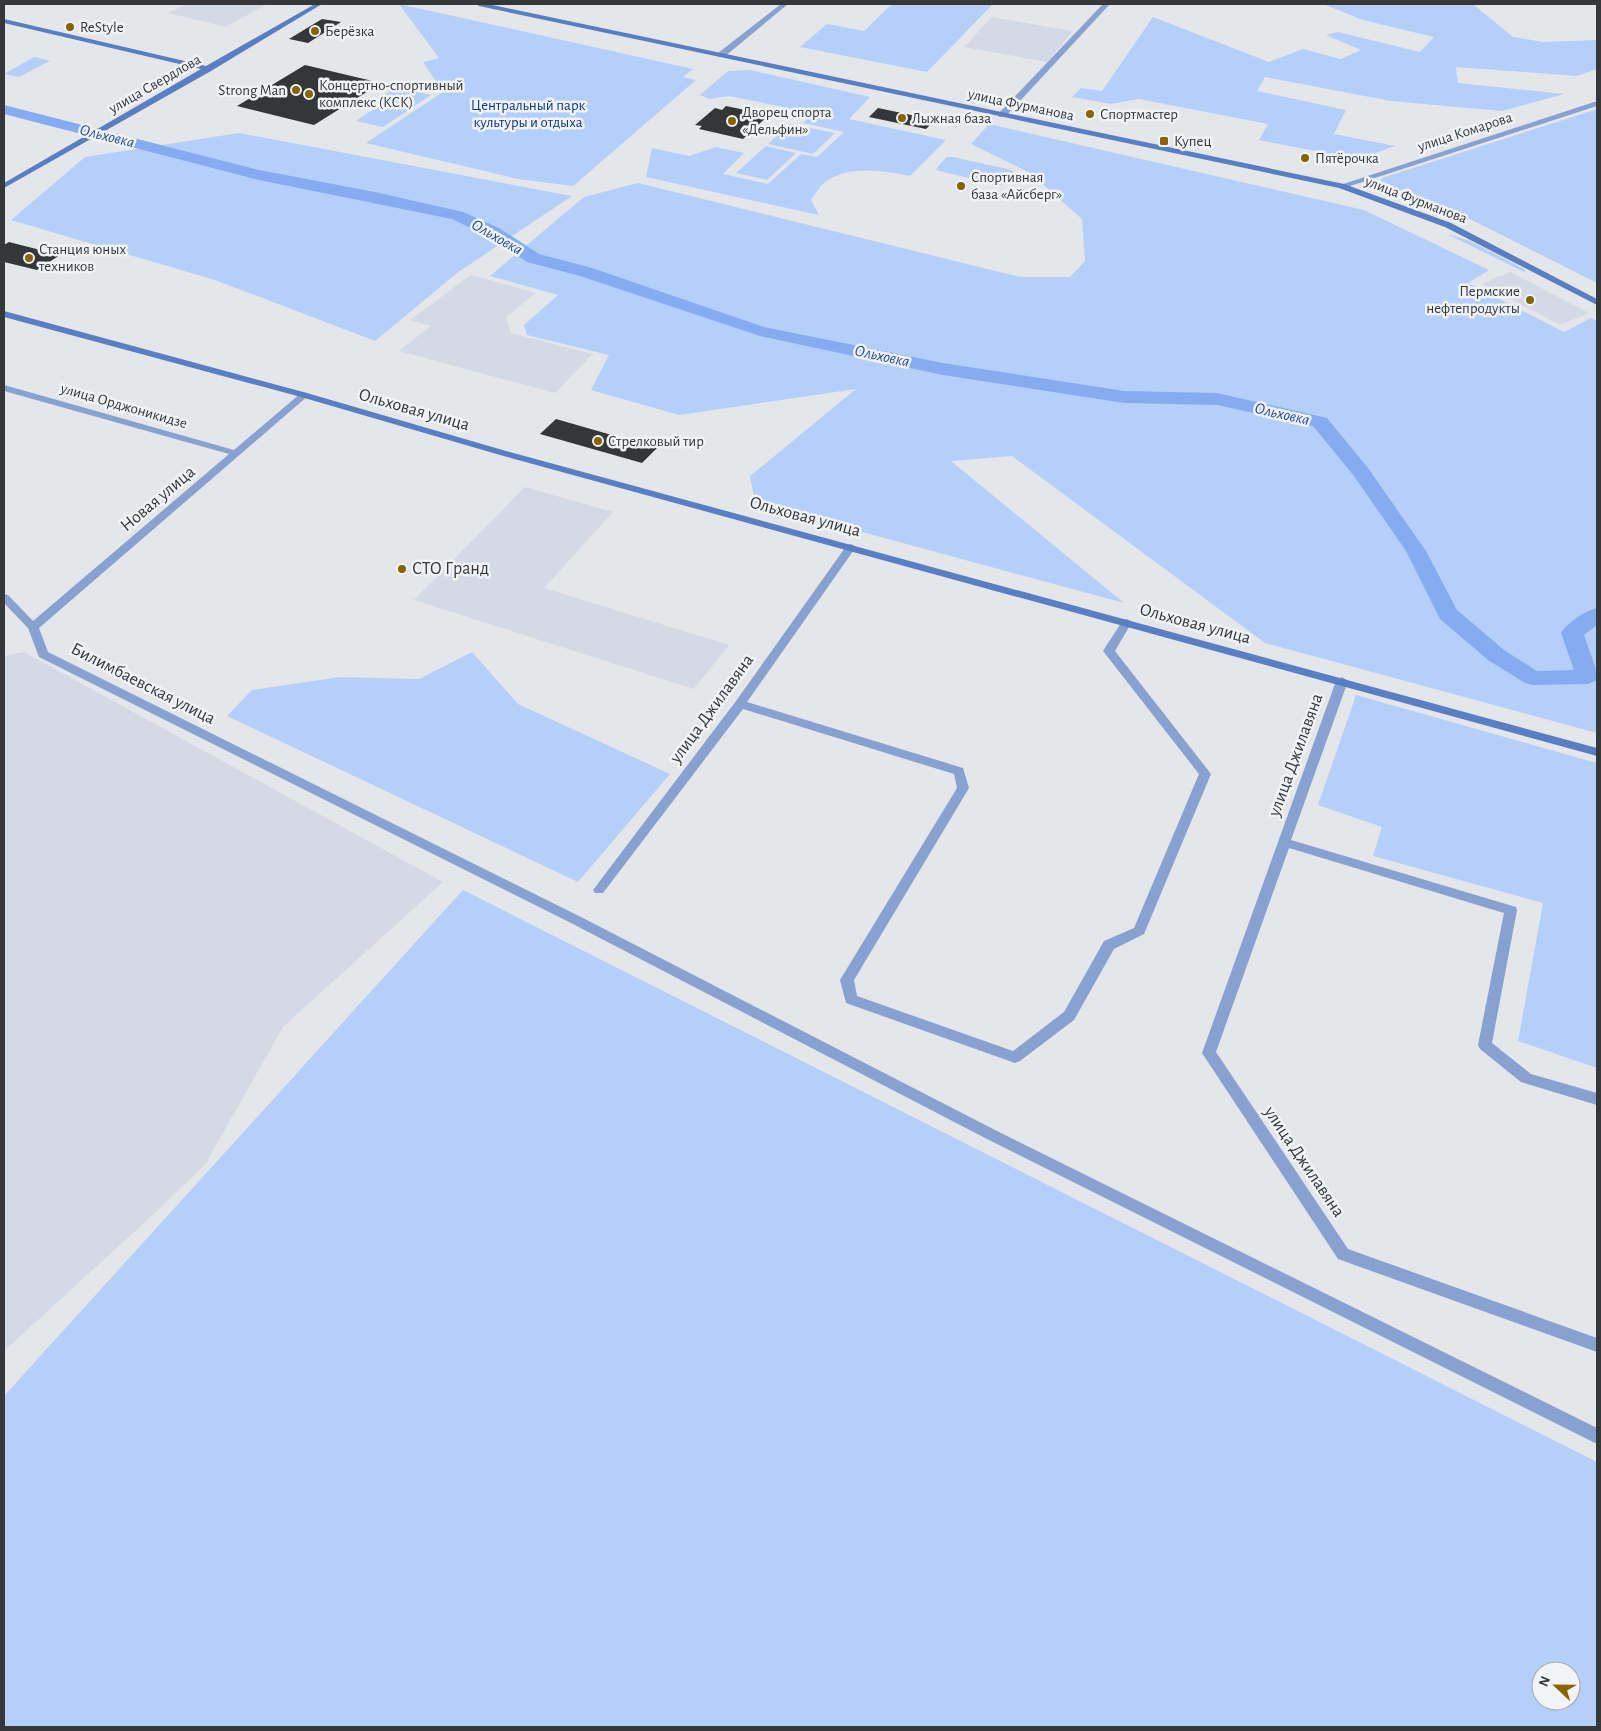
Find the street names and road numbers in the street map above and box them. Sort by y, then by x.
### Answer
street label: улица Свердлова [106,52,204,117]
street label: улица Фурманова [966,86,1076,124]
street label: улица Комарова [1415,110,1514,155]
street label: улица Фурманова [1362,173,1469,226]
street label: улица Орджоникидзе [58,380,189,431]
street label: Ольховая улица [356,386,472,434]
street label: Новая улица [117,463,199,535]
street label: Ольховая улица [747,493,863,541]
street label: Ольховая улица [1137,600,1253,648]
street label: Билимбаевская улица [68,639,218,728]
street label: улица Джилавяна [666,651,757,767]
street label: улица Джилавяна [1265,691,1327,820]
street label: улица Джилавяна [1260,1103,1348,1221]

